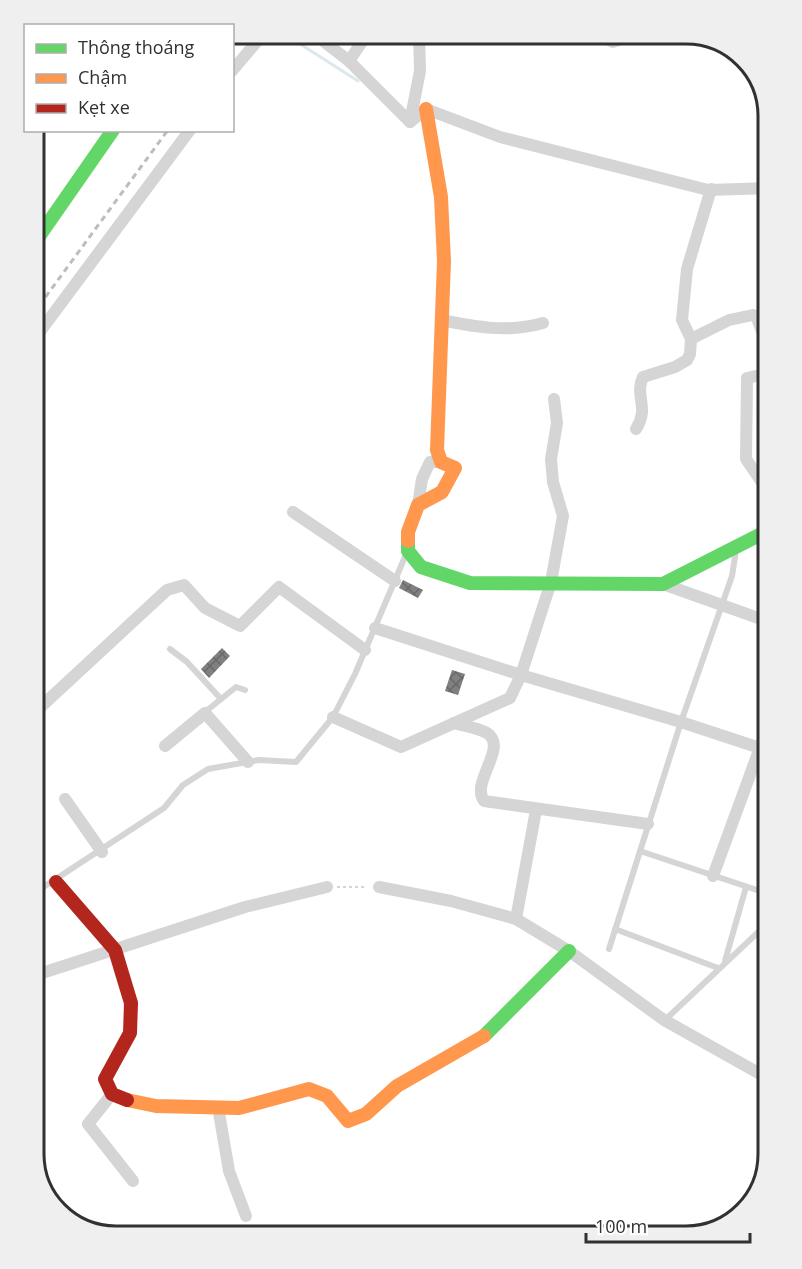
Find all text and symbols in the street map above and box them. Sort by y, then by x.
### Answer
legend [24,24,234,132]
text: Thông thoáng [78,35,195,59]
text: Chậm [78,65,127,89]
text: Kẹt xe [78,95,130,119]
scale bar [586,1206,750,1244]
text: 100 m [595,1214,647,1238]

